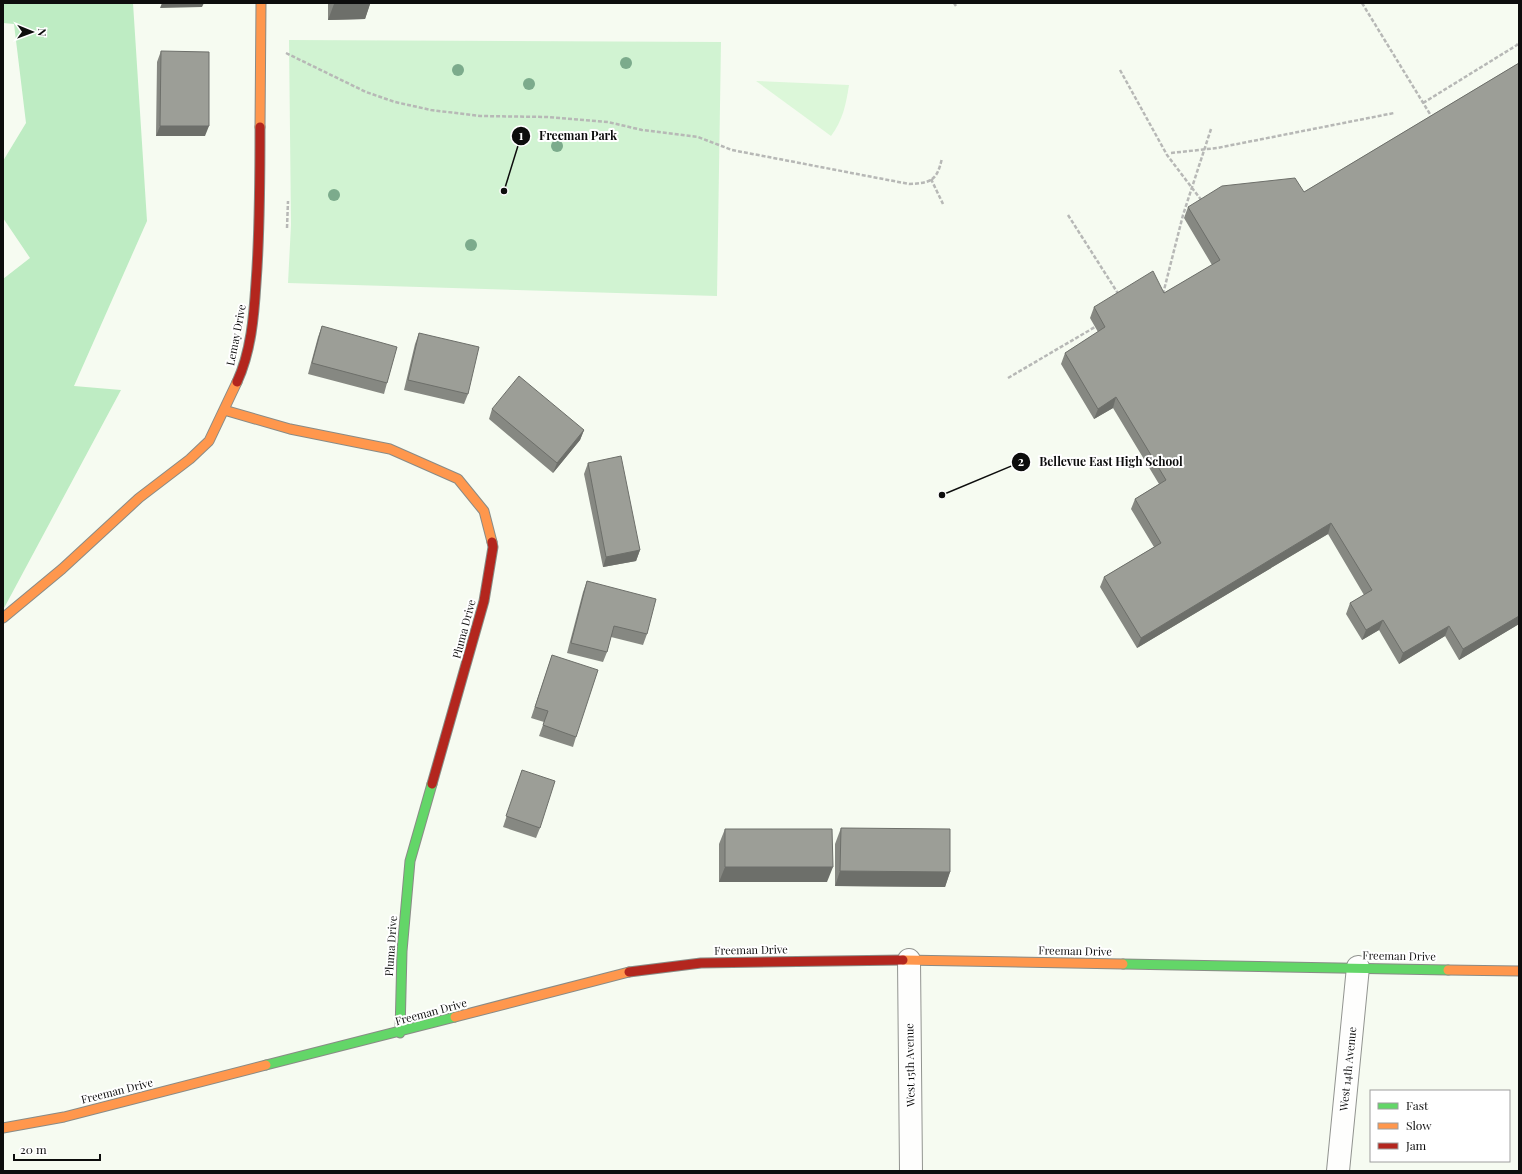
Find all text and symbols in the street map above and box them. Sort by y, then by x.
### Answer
north arrow [12,12,52,52]
text: N [35,28,50,36]
callout: Freeman Park [511,124,625,148]
text: 1 [519,127,524,143]
text: Freeman Park [539,127,618,143]
street label: Lemay Drive [222,303,249,367]
callout: Bellevue East High School [1011,450,1191,474]
text: 2 [1018,453,1024,469]
text: Bellevue East High School [1039,453,1183,469]
street label: Pluma Drive [448,597,479,660]
street label: Pluma Drive [381,915,400,977]
street label: Freeman Drive [714,941,788,958]
street label: Freeman Drive [1038,942,1112,959]
street label: Freeman Drive [1362,947,1436,964]
street label: Freeman Drive [393,995,469,1028]
street label: West 15th Avenue [901,1023,918,1108]
street label: West 14th Avenue [1336,1026,1359,1113]
street label: Freeman Drive [79,1074,155,1107]
legend [1370,1090,1510,1162]
text: Fast [1406,1097,1429,1113]
text: Slow [1406,1117,1432,1133]
scale bar [14,1136,100,1162]
text: Jam [1405,1137,1427,1153]
text: 20 m [20,1141,47,1157]

